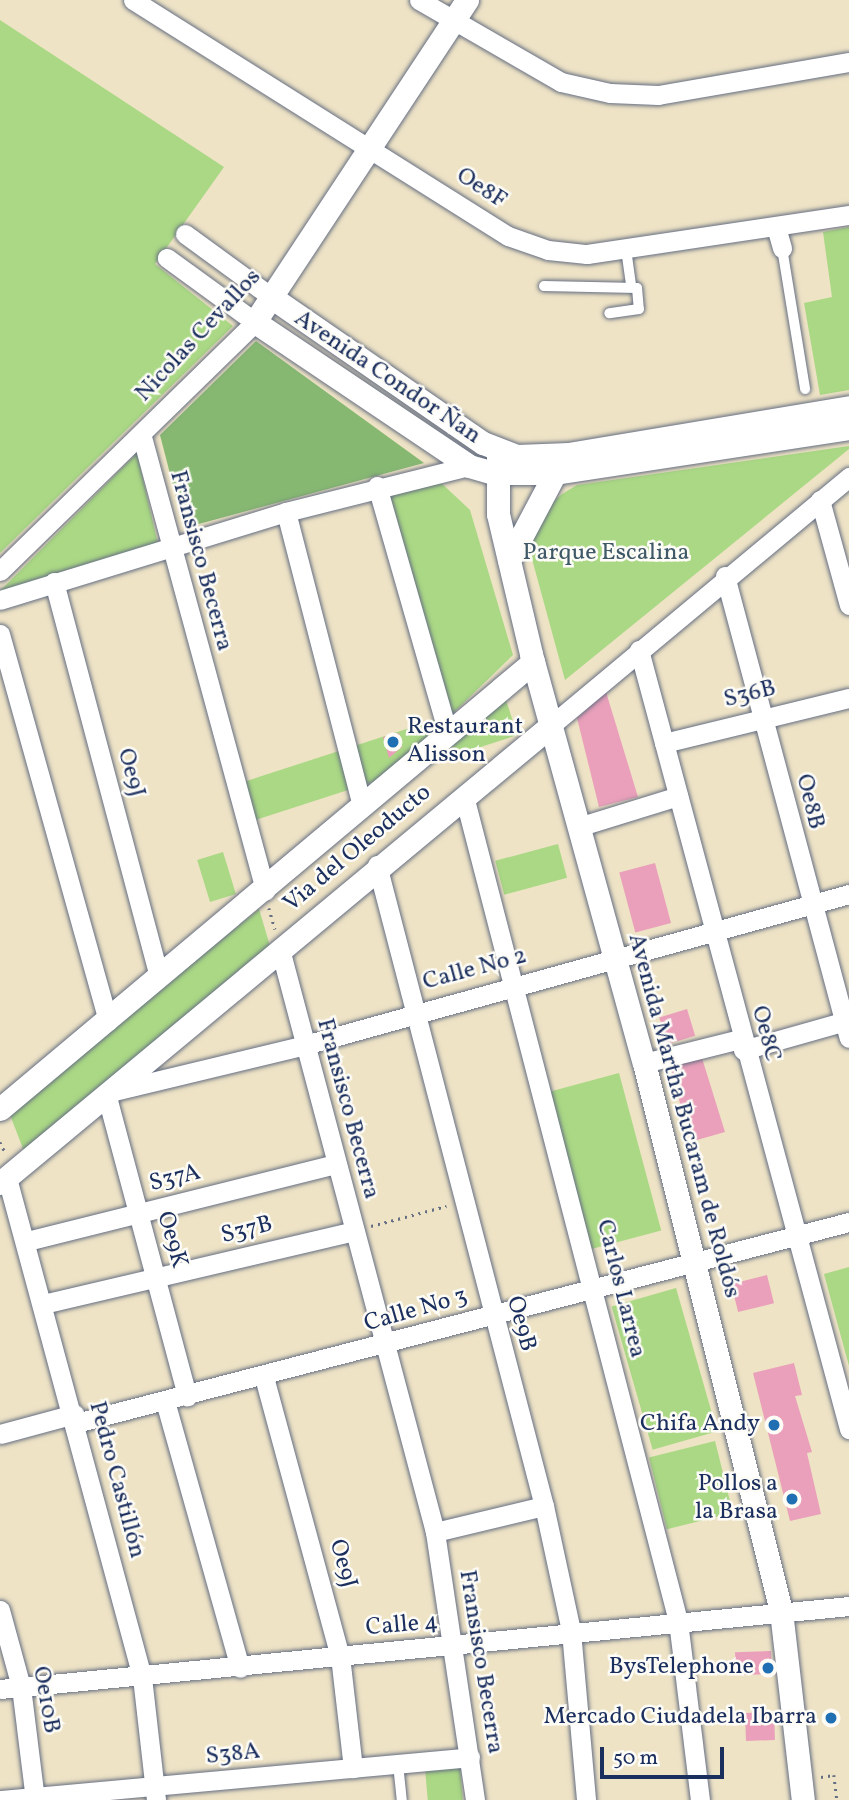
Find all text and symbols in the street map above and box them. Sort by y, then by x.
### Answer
street label: Oe8F [450,162,512,216]
street label: Nicolas Cevallos [130,264,268,408]
street label: Avenida Condor Ñan [288,305,486,451]
street label: Fransisco Becerra [162,468,238,654]
park label: Parque Escalina [523,540,689,568]
street label: S36B [721,675,779,715]
place label: Restaurant Alisson [407,714,523,770]
marker: Restaurant Alisson [385,734,401,750]
street label: Oe9J [110,745,150,801]
street label: Oe8B [788,771,830,833]
street label: Via del Oleoducto [278,779,438,919]
street label: Avenida Martha Bucaram de Roldós [620,931,746,1301]
street label: Calle No 2 [420,942,530,998]
street label: Oe8C [744,1003,786,1065]
street label: Fransisco Becerra [309,1016,385,1202]
street label: S37A [146,1159,204,1199]
street label: Oe9K [149,1208,193,1272]
street label: S37B [218,1211,276,1251]
street label: Carlos Larrea [589,1217,651,1361]
street label: Calle No 3 [361,1283,471,1339]
street label: Oe9B [499,1293,541,1355]
street label: Pedro Castillón [81,1399,151,1561]
place label: Chifa Andy [640,1411,760,1439]
marker: Chifa Andy [766,1417,782,1433]
place label: Pollos a la Brasa [695,1471,778,1527]
marker: Pollos a la Brasa [784,1491,800,1507]
street label: Oe9J [322,1536,362,1592]
street label: Fransisco Becerra [451,1568,509,1756]
street label: Calle 4 [365,1608,439,1644]
place label: BysTelephone [609,1654,754,1682]
marker: BysTelephone [760,1660,776,1676]
street label: Oe10B [25,1664,65,1736]
place label: Mercado Ciudadela Ibarra [544,1704,817,1732]
marker: Mercado Ciudadela Ibarra [823,1710,839,1726]
scale bar [604,1734,728,1778]
street label: S38A [204,1738,262,1772]
text: 50 m [613,1744,658,1773]

